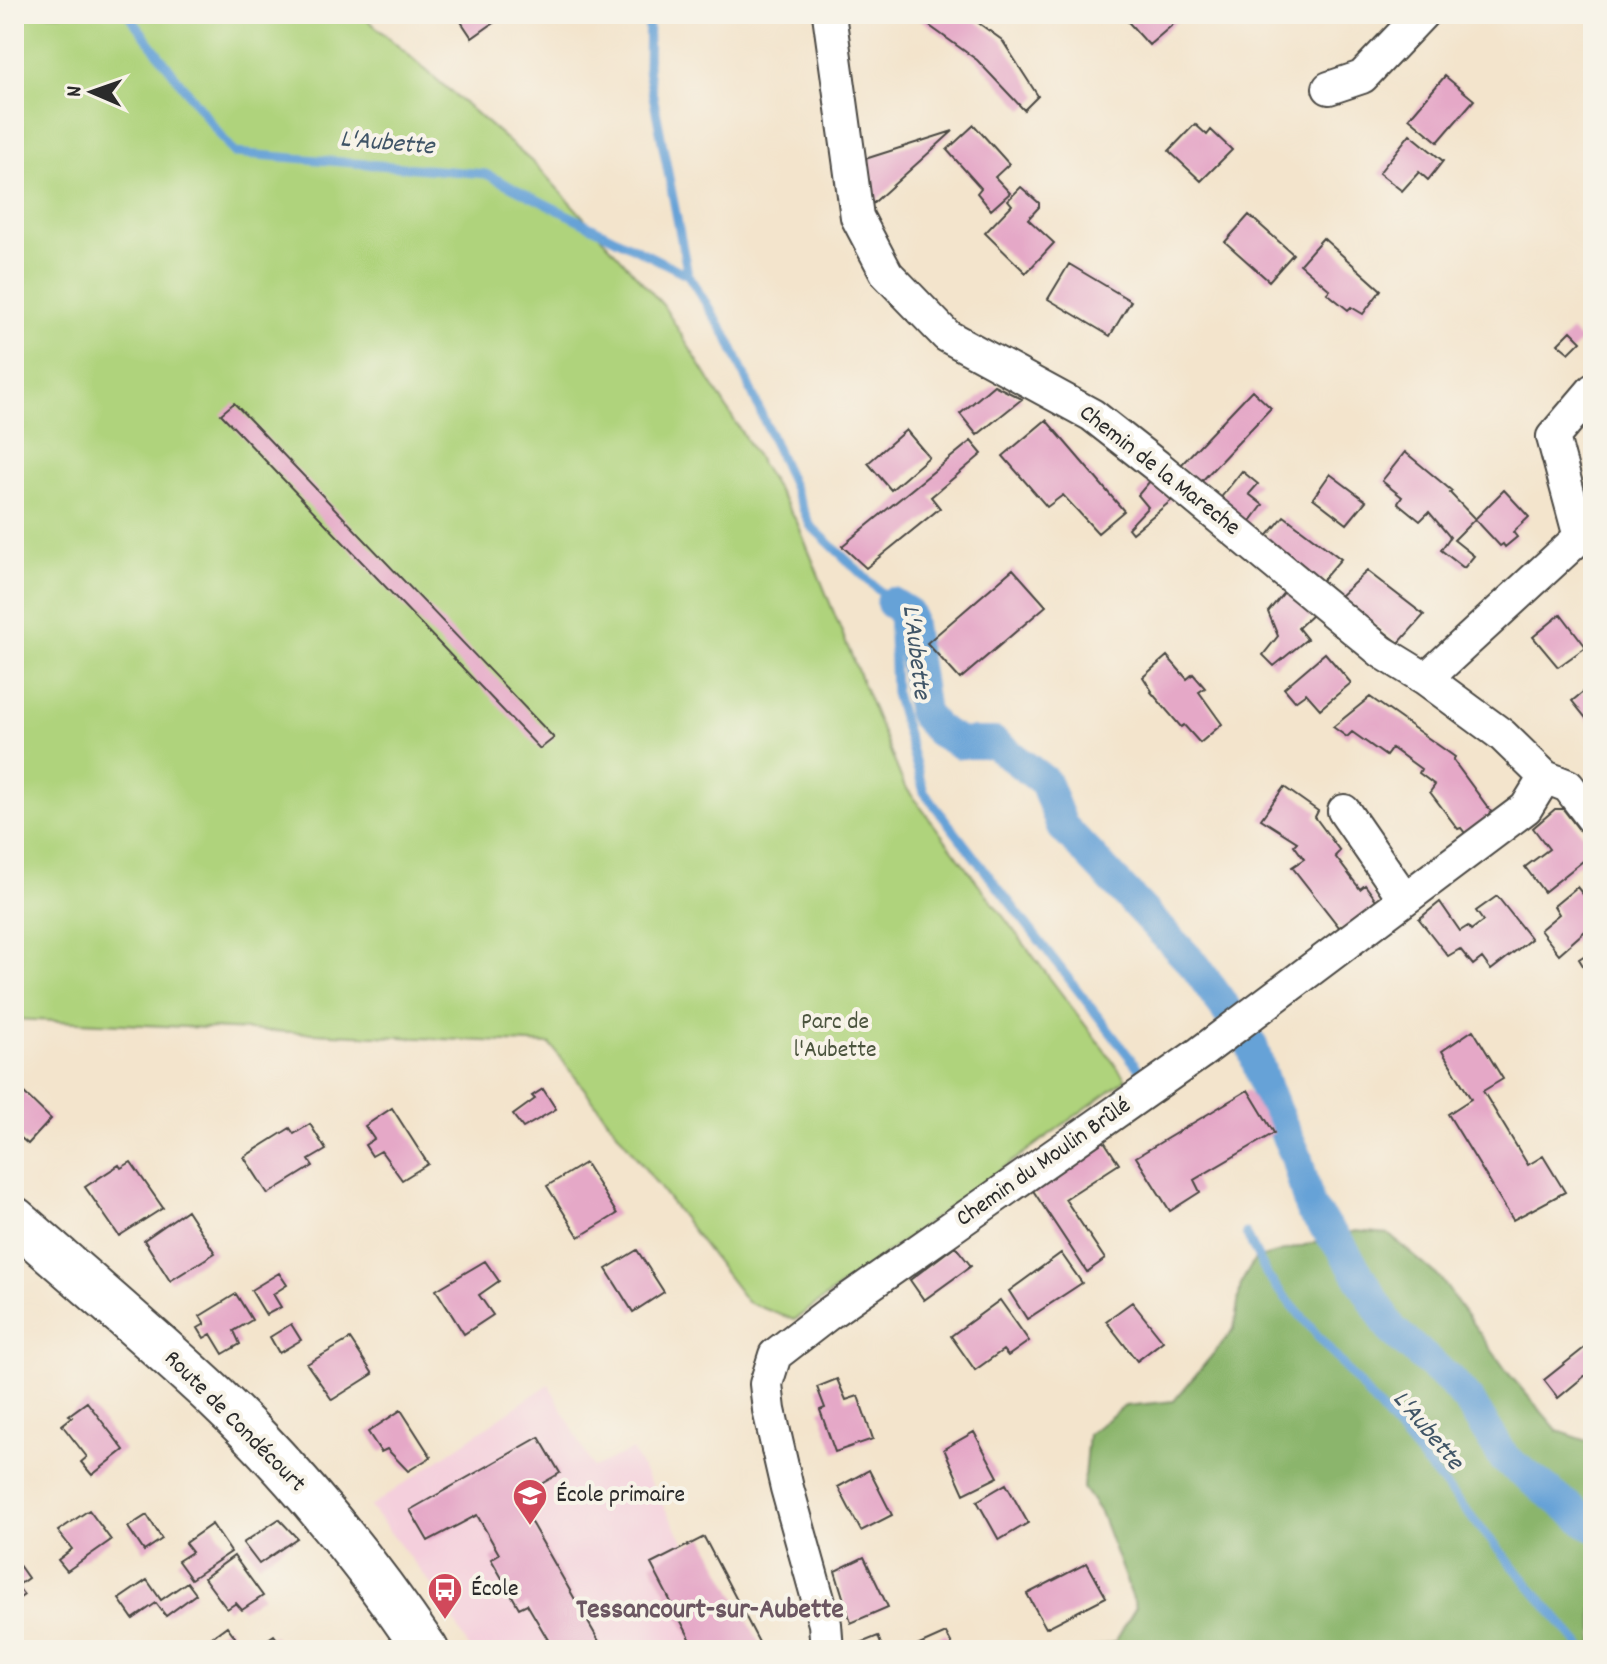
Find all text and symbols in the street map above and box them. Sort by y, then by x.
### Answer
north arrow [52,52,132,132]
text: N [60,85,91,97]
water label: L'Aubette [338,121,437,167]
street label: Chemin de la Mareche [1071,397,1247,545]
water label: L'Aubette [891,603,939,703]
park label: Parc de l'Aubette [793,1006,877,1068]
street label: Chemin du Moulin Brûlé [950,1090,1138,1236]
street label: Route de Condécourt [155,1343,313,1501]
water label: L'Aubette [1382,1383,1473,1480]
school or university icon: École primaire [511,1477,549,1527]
place label: École primaire [556,1479,685,1513]
bus stop icon: École [426,1571,464,1621]
place label: École [471,1573,519,1607]
district label: Tessancourt-sur-Aubette [576,1592,844,1632]

